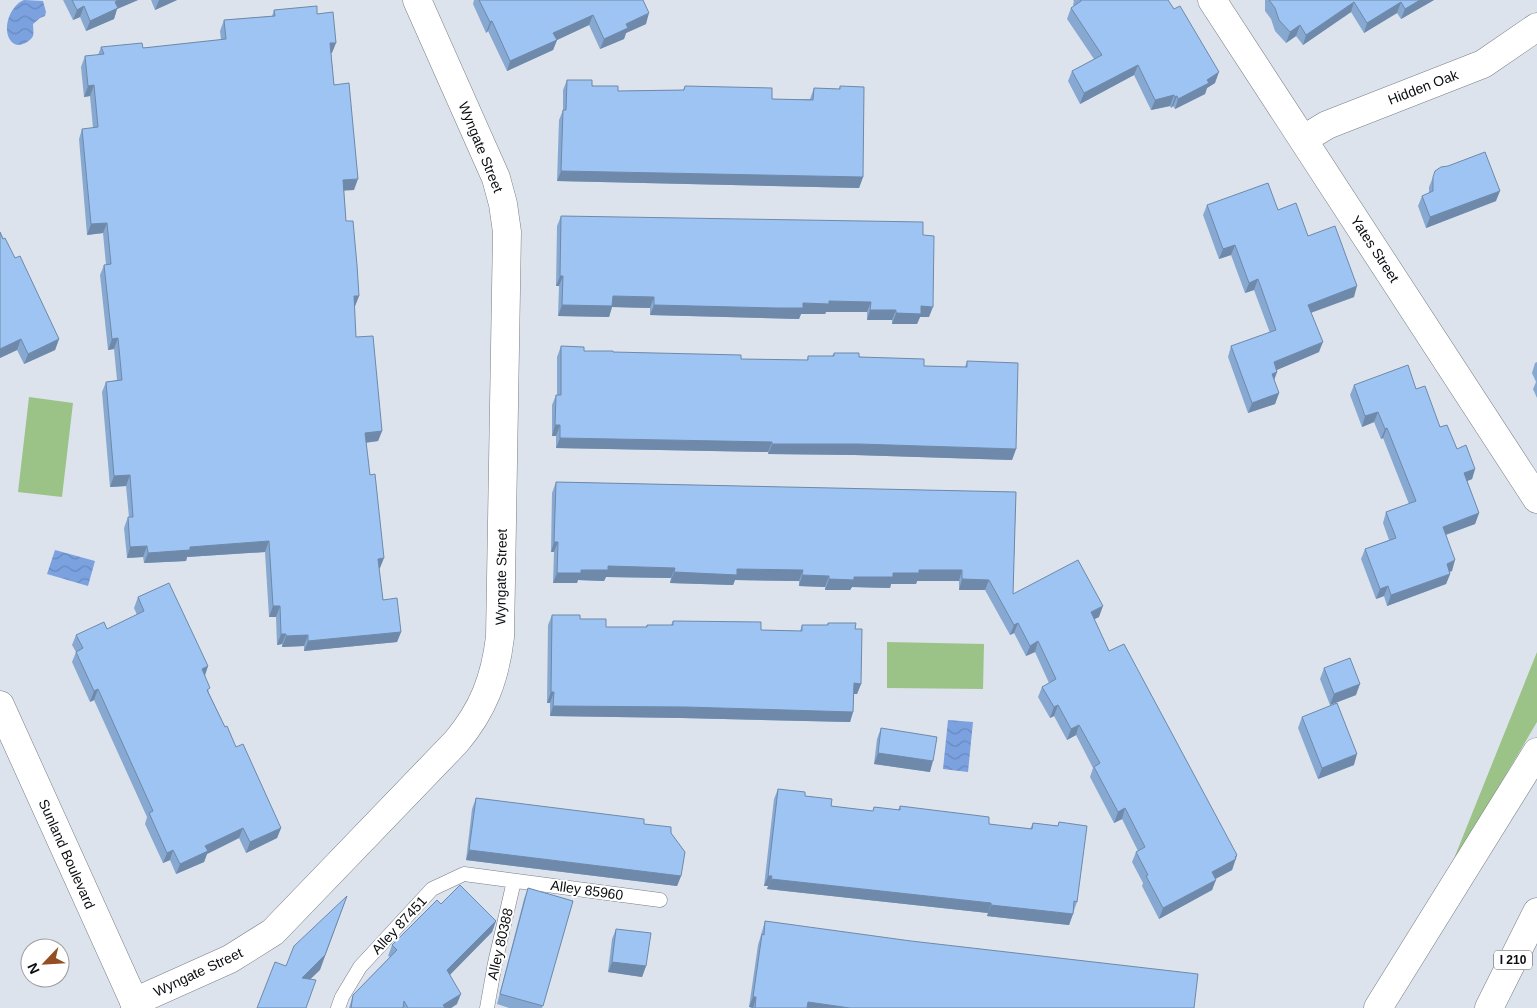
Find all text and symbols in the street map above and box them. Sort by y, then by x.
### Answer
street label: Hidden Oak [1386,66,1461,108]
street label: Wyngate Street [456,99,507,195]
street label: Yates Street [1348,213,1402,285]
street label: Wyngate Street [492,529,510,625]
street label: Sunland Boulevard [36,797,98,911]
street label: Alley 85960 [550,877,625,903]
street label: Alley 87451 [368,893,430,957]
street label: Alley 80388 [484,906,516,981]
north arrow [20,938,70,988]
street label: Wyngate Street [151,944,245,1000]
road number: I 210 [1494,950,1532,970]
text: N [24,961,43,976]

